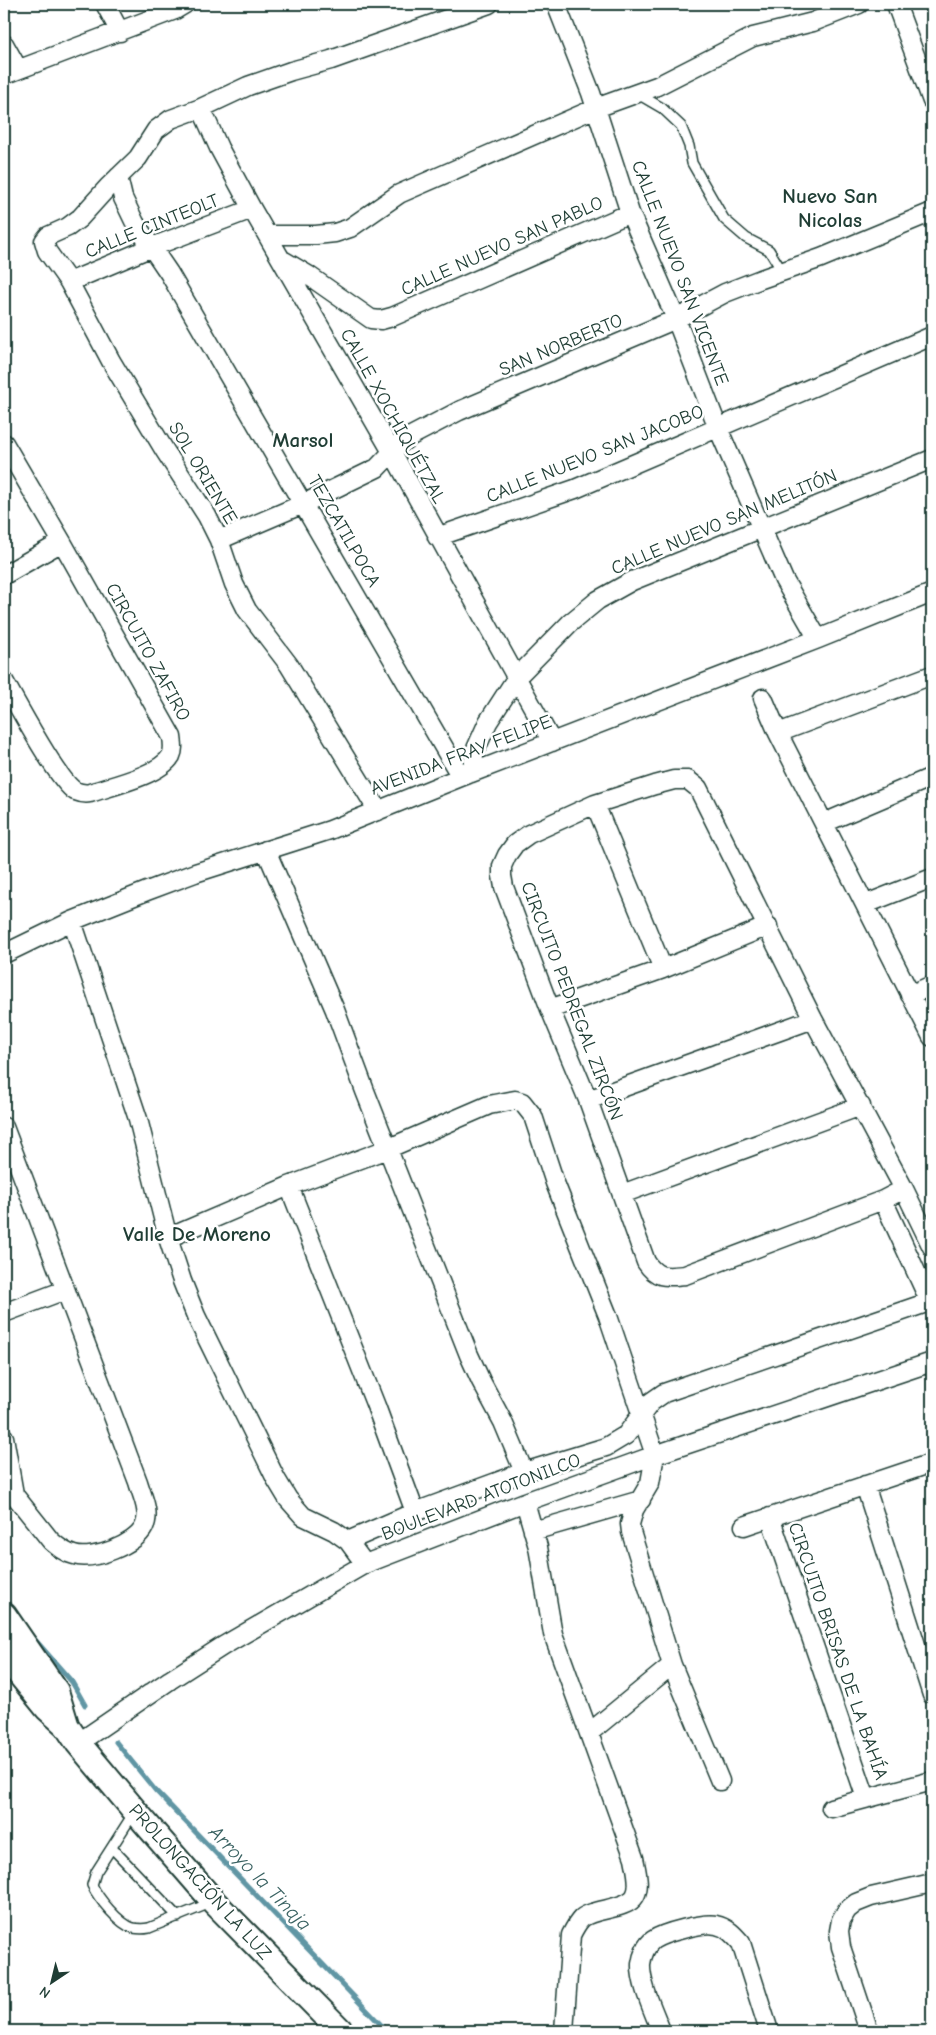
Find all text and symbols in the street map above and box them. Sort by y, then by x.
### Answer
street label: CALLE NUEVO SAN VICENTE [627,157,733,389]
district label: Nuevo San Nicolas [782,184,878,232]
street label: CALLE CINTEOLT [82,189,222,263]
street label: CALLE NUEVO SAN PABLO [398,191,606,301]
street label: SAN NORBERTO [496,309,626,381]
street label: CALLE XOCHIQUÉTZAL [336,325,451,508]
street label: CALLE NUEVO SAN JACOBO [483,400,707,508]
street label: SOL ORIENTE [164,418,242,528]
district label: Marsol [273,428,333,452]
street label: CALLE NUEVO SAN MELITÓN [608,464,840,580]
street label: TEZCATILPOCA [303,471,385,591]
street label: CIRCUITO ZAFIRO [101,579,195,725]
street label: AVENIDA FRAY FELIPE [367,710,555,800]
street label: CIRCUITO PEDREGAL ZIRCÓN [516,879,628,1123]
district label: Valle De Moreno [123,1222,271,1246]
street label: BOULEVARD ATOTONILCO [378,1449,584,1545]
street label: CIRCUITO BRISAS DE LA BAHÍA [784,1519,892,1783]
street label: PROLONGACIÓN LA LUZ [124,1800,276,1964]
water label: Arroyo la Tinaja [204,1820,316,1935]
north arrow [28,1958,78,2008]
text: N [36,1983,53,2002]

